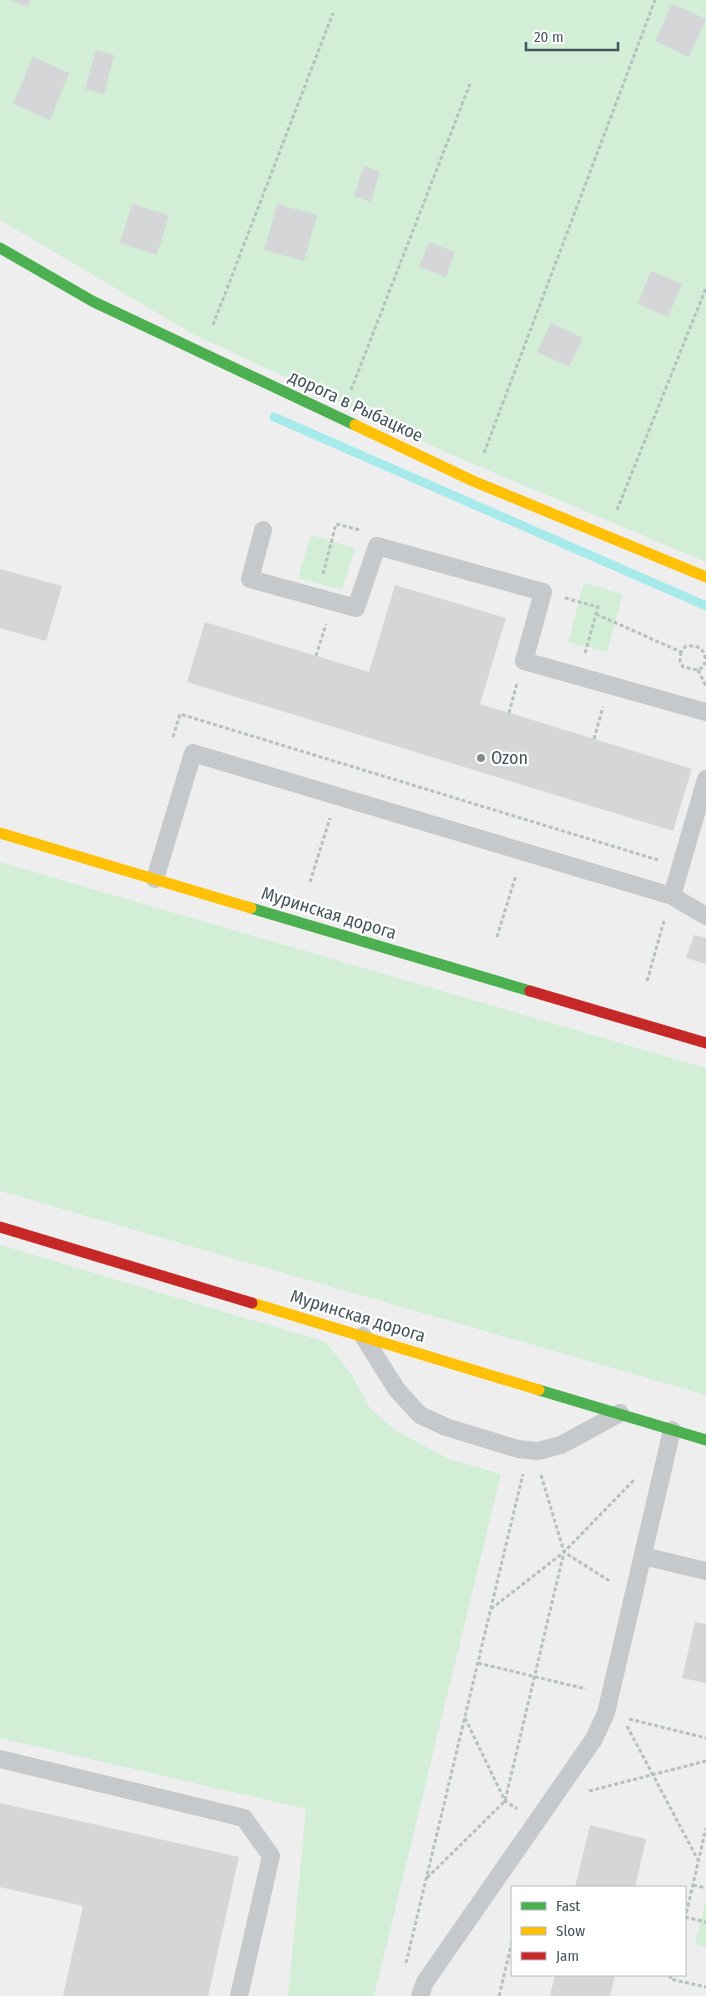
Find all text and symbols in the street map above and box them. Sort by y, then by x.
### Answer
scale bar [526,20,618,52]
text: 20 m [534,28,564,46]
street label: дорога в Рыбацкое [285,365,427,447]
place label: Ozon [491,747,528,769]
marker: Ozon [475,752,487,764]
street label: Муринская дорога [259,882,399,944]
street label: Муринская дорога [288,1285,428,1347]
legend [511,1886,686,1976]
text: Fast [556,1897,580,1915]
text: Slow [556,1922,585,1940]
text: Jam [556,1947,579,1965]

